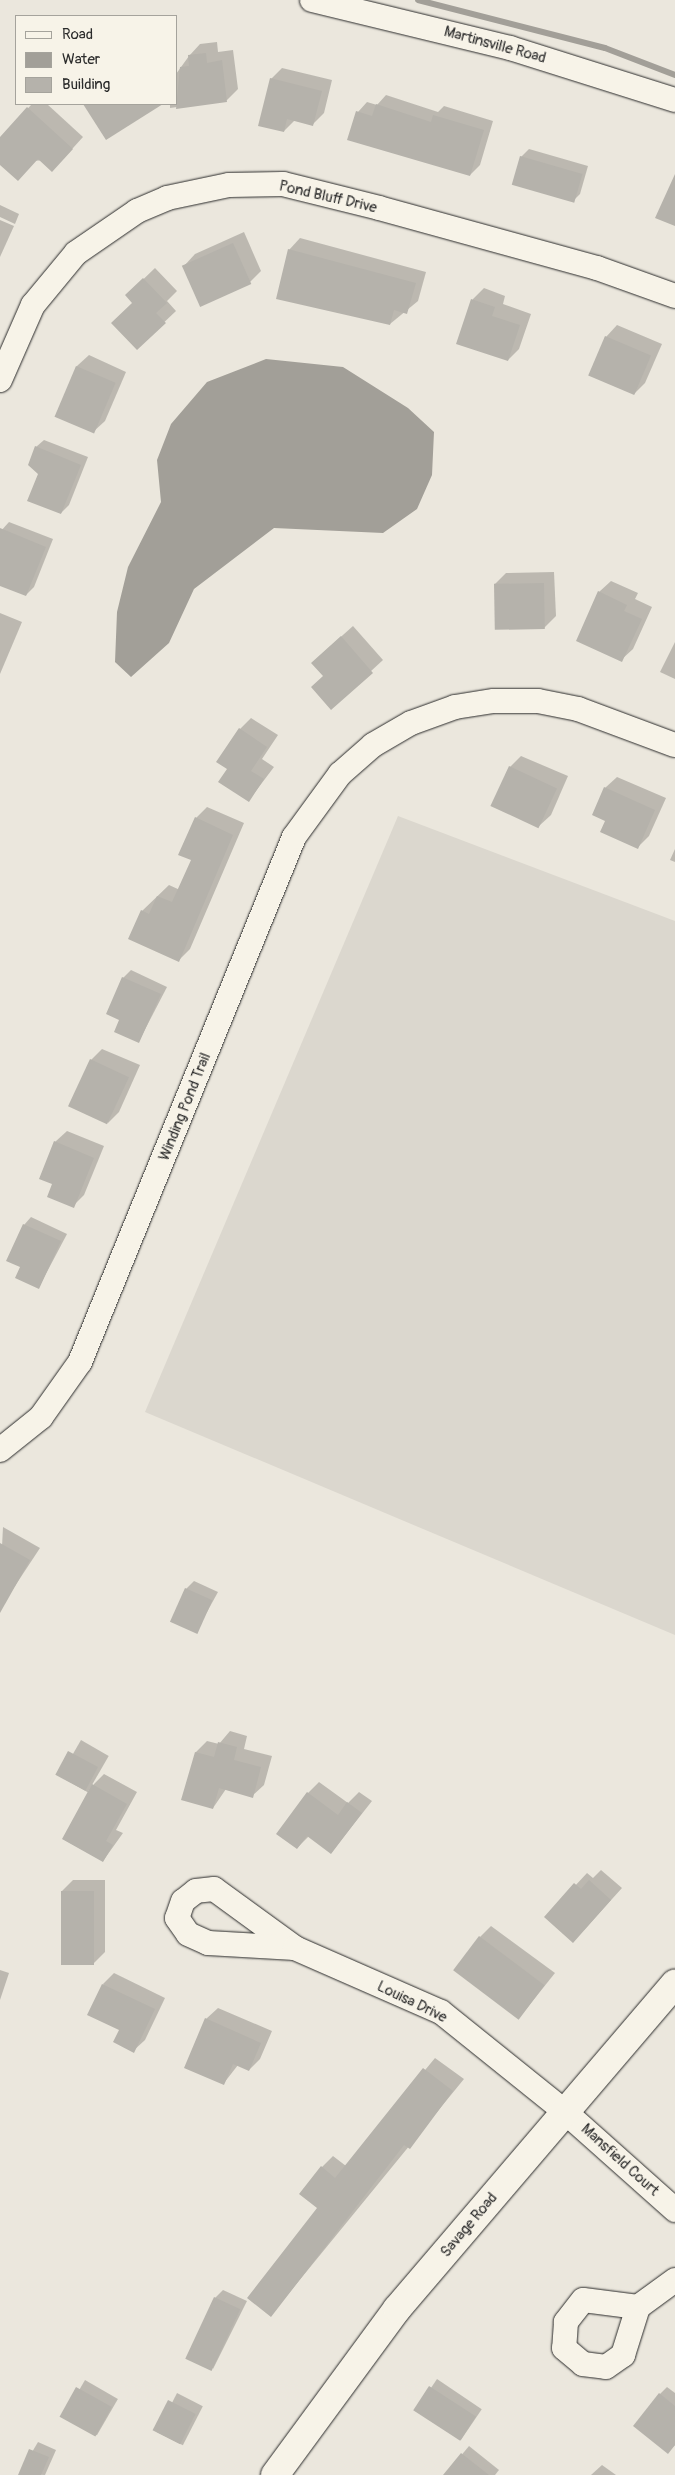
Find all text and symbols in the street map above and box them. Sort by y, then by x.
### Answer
legend [15,15,178,105]
street label: Martinsville Road [442,23,548,67]
text: Road [62,25,93,44]
text: Water [62,50,100,69]
text: Building [62,75,110,94]
street label: Pond Bluff Drive [277,177,379,217]
street label: Winding Pond Trail [155,1050,215,1164]
street label: Louisa Drive [374,1977,450,2027]
street label: Mansfield Court [577,2120,663,2200]
street label: Savage Road [437,2189,501,2261]

